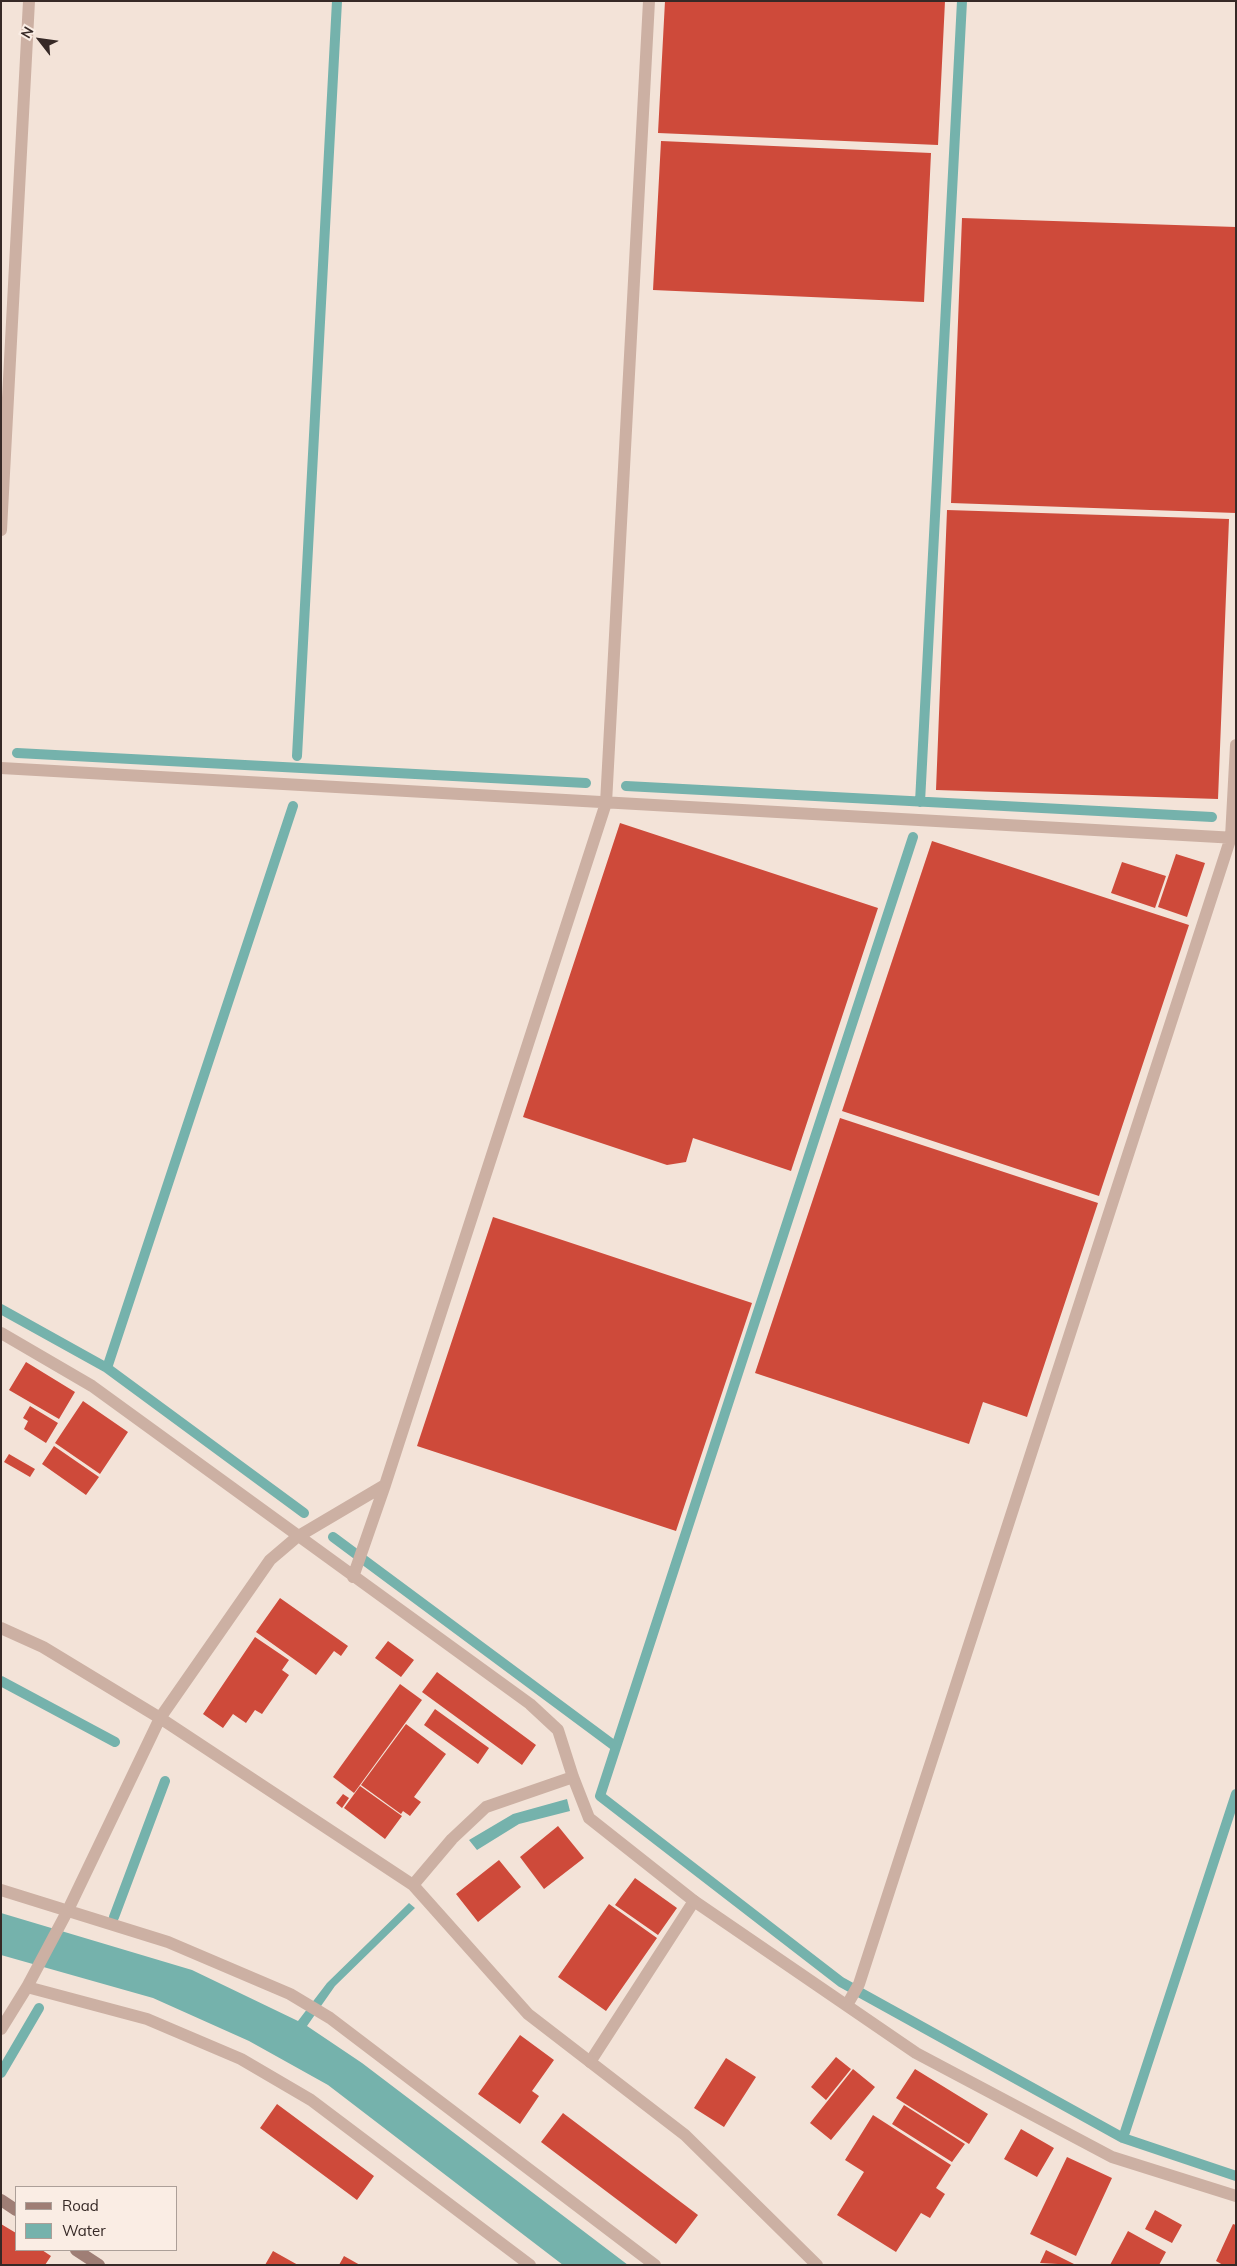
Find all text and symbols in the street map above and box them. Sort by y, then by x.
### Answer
north arrow [15,15,65,65]
text: N [17,23,37,42]
legend [15,2186,178,2251]
text: Road [62,2196,99,2215]
text: Water [62,2221,106,2240]

